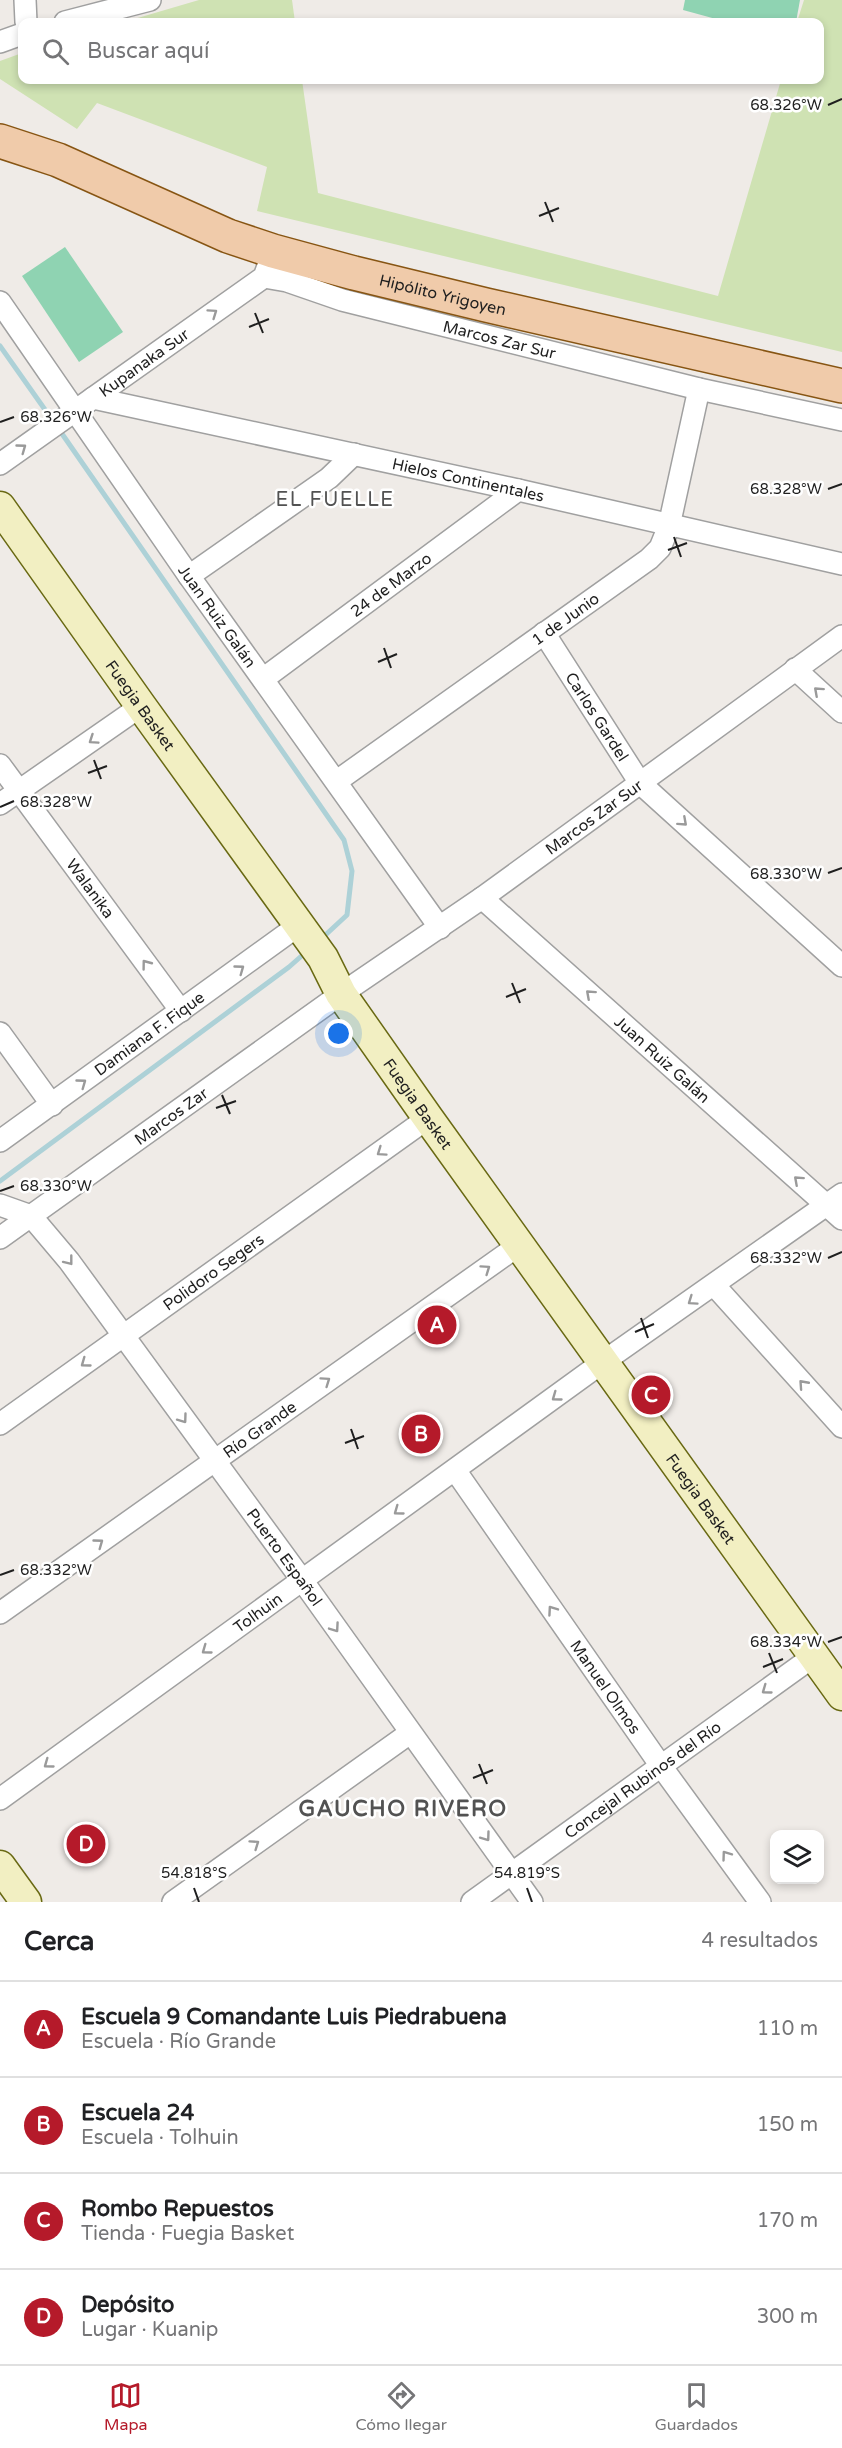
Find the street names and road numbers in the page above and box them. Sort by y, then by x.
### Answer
street label: Hipólito Yrigoyen [377,270,508,320]
street label: Marcos Zar Sur [441,317,559,364]
street label: Kupanaka Sur [95,324,194,402]
street label: Hielos Continentales [390,454,546,507]
street label: 24 de Marzo [347,549,436,622]
street label: Juan Ruiz Galán [173,561,260,672]
street label: 1 de Junio [528,589,603,650]
street label: Fuegia Basket [101,657,179,755]
street label: Carlos Gardel [561,669,632,765]
street label: Marcos Zar Sur [542,775,648,860]
street label: Walanika [61,855,118,922]
street label: Damiana F. Fique [91,988,209,1080]
street label: Juan Ruiz Galán [610,1012,714,1108]
street label: Fuegia Basket [378,1055,456,1154]
street label: Marcos Zar [131,1083,213,1150]
street label: Polidoro Segers [159,1229,268,1315]
street label: Río Grande [219,1397,301,1463]
street label: Fuegia Basket [661,1450,740,1548]
street label: Puerto Español [242,1505,326,1610]
street label: Tolhuin [230,1589,286,1638]
street label: Manuel Olmos [565,1636,645,1738]
street label: Concejal Rubinos del Río [561,1717,725,1843]

